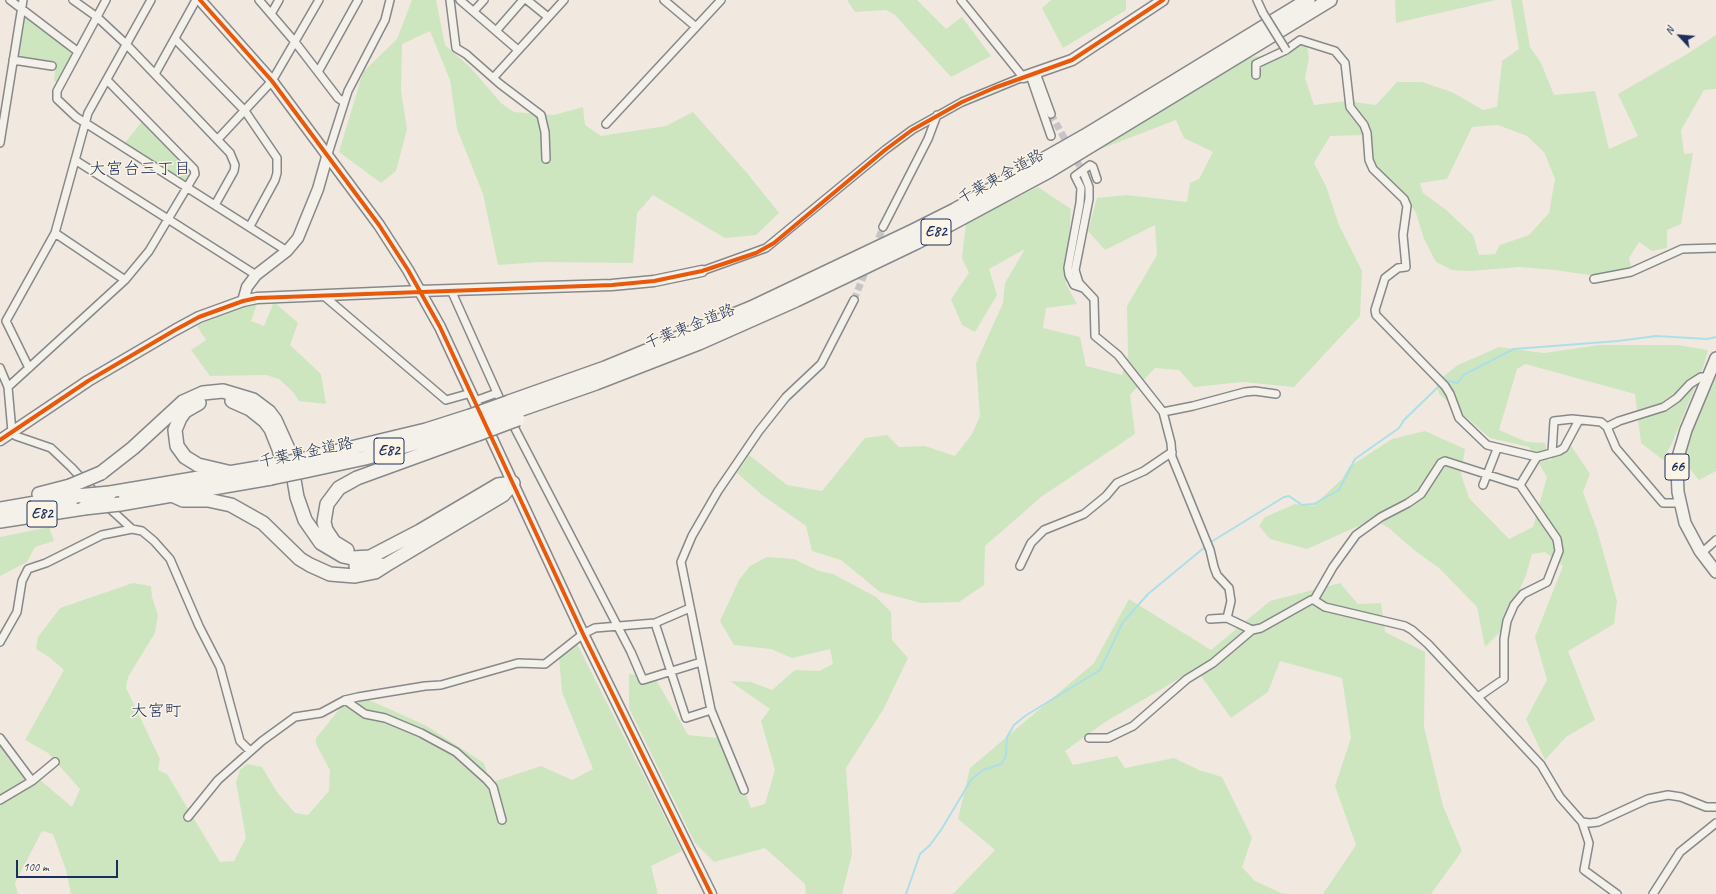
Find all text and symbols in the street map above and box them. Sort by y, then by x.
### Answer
north arrow [1660,16,1700,56]
text: N [1661,25,1677,37]
street label: 千葉東金道路 [954,145,1048,209]
district label: 大宮台三丁目 [89,160,191,180]
road number: E82 [921,219,951,245]
street label: 千葉東金道路 [642,300,738,354]
street label: 千葉東金道路 [257,434,355,472]
road number: E82 [374,438,404,464]
road number: 66 [1665,454,1689,480]
road number: E82 [27,501,57,527]
district label: 大宮町 [131,702,181,722]
scale bar [18,852,120,878]
text: 100 m [23,859,49,875]

